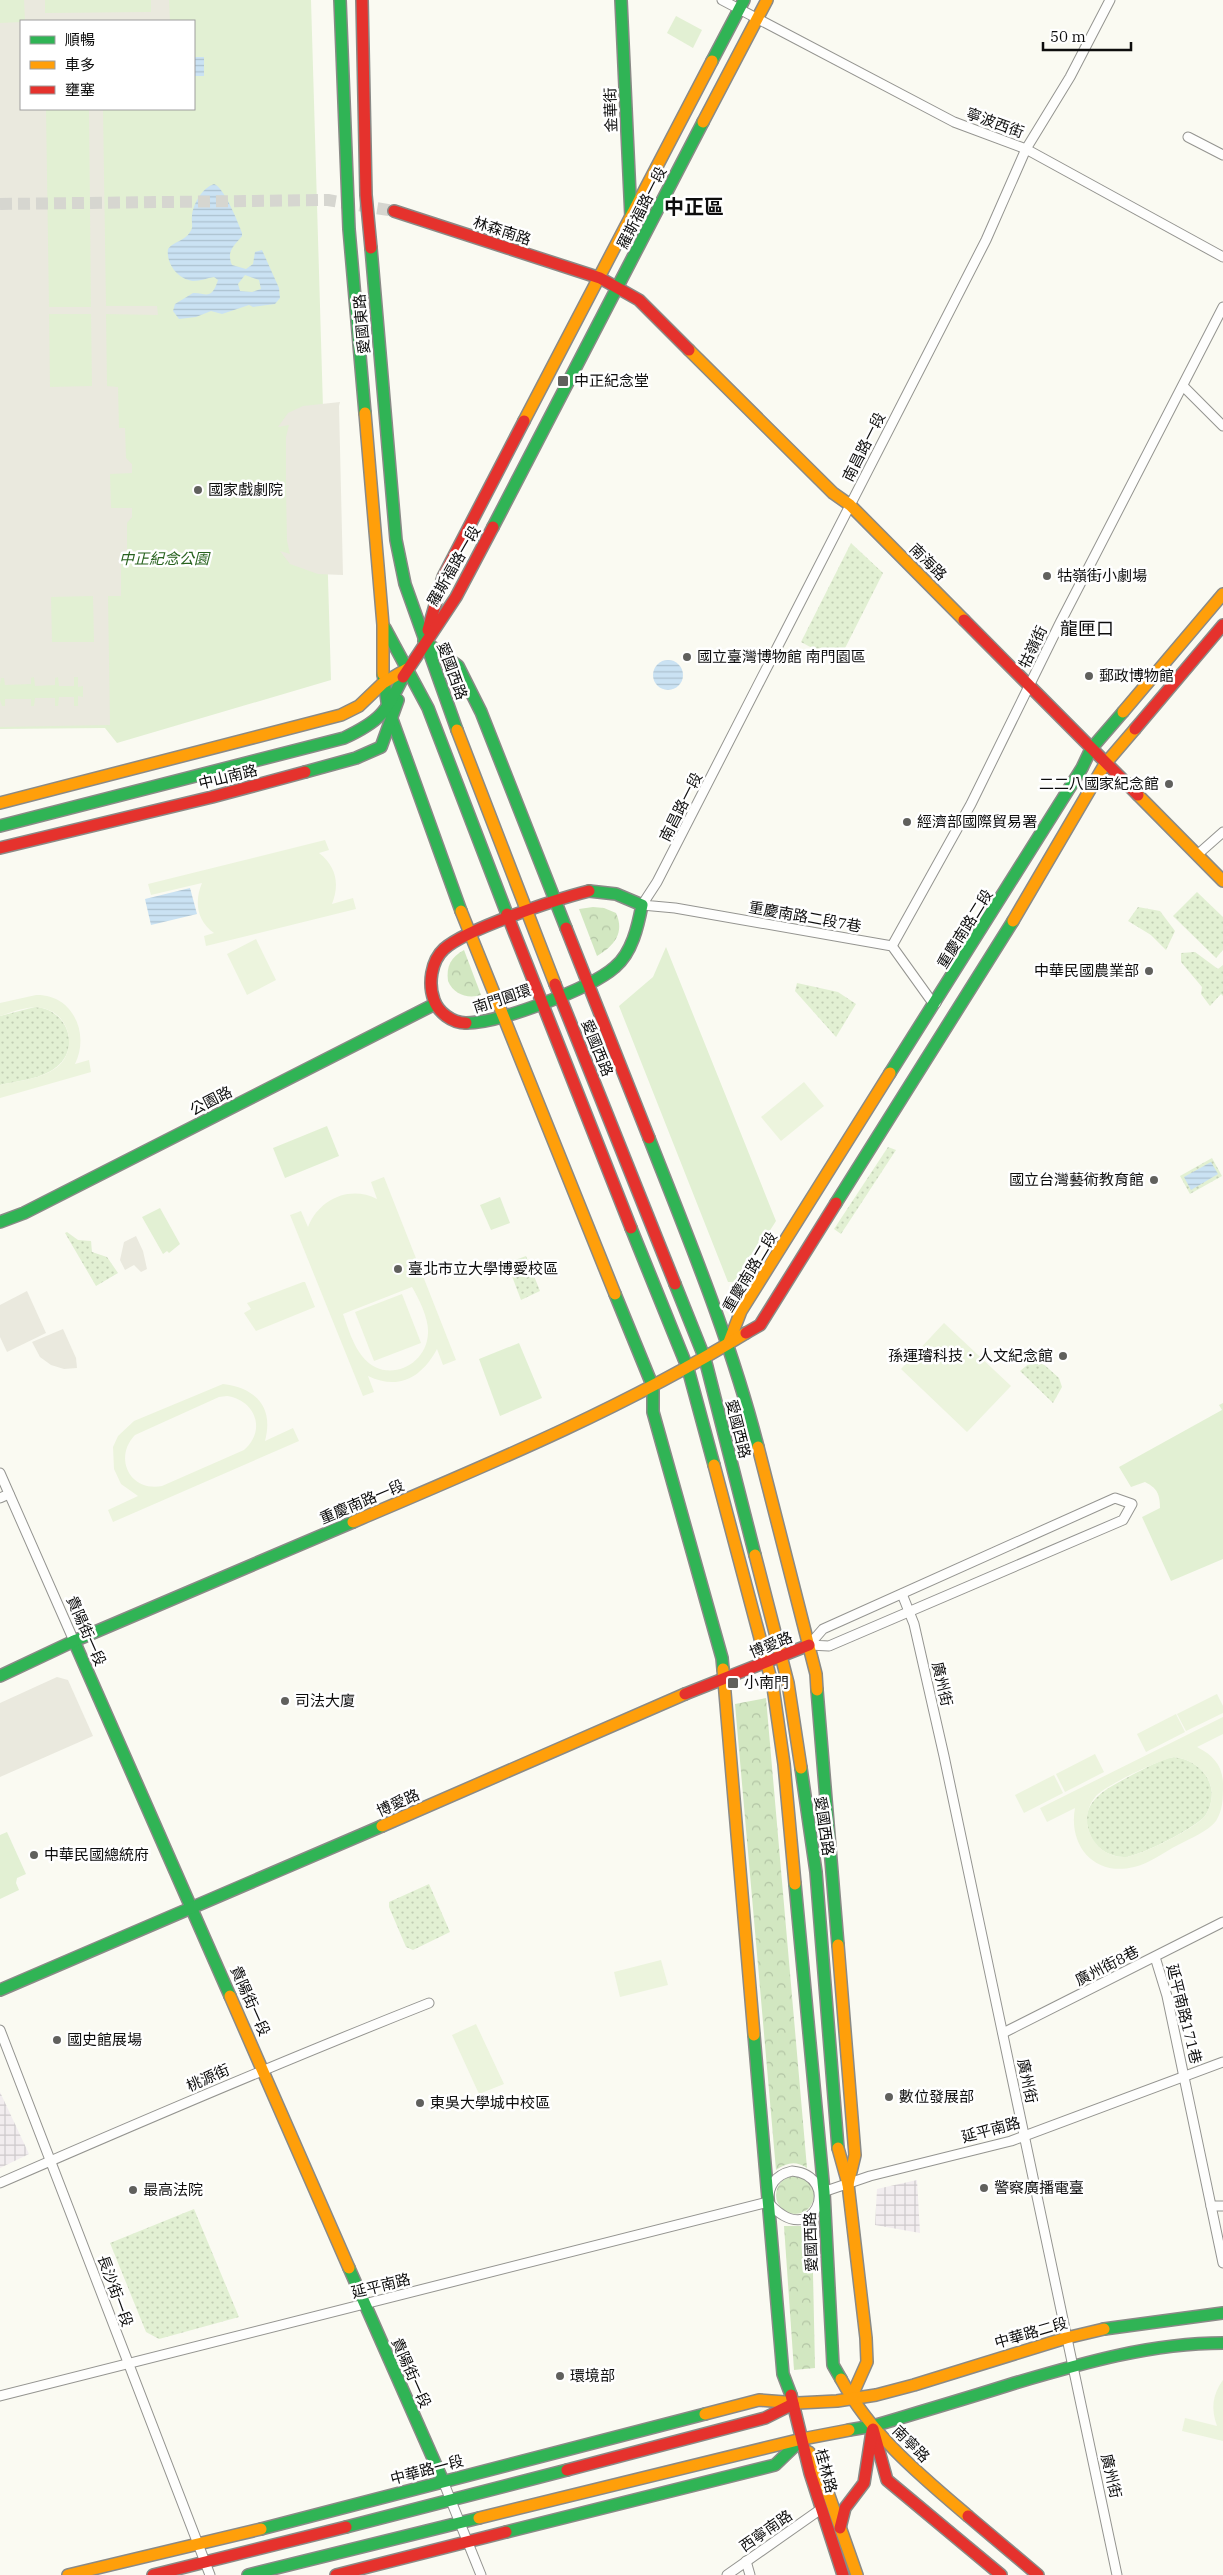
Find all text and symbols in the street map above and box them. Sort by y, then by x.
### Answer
legend [20,20,195,110]
scale bar [1043,20,1130,52]
text: 50 m [1050,27,1086,46]
text: 順暢 [65,30,95,49]
text: 車多 [65,55,95,74]
text: 壅塞 [65,80,95,99]
street label: 金華街 [600,87,621,133]
street label: 寧波西街 [964,103,1027,142]
street label: 羅斯福路一段 [613,163,670,252]
district label: 中正區 [664,193,724,220]
street label: 林森南路 [471,212,534,249]
street label: 愛國東路 [349,293,374,355]
place label: 中正紀念堂 [574,371,649,390]
marker: 中正紀念堂 [556,374,570,388]
street label: 南昌路一段 [838,409,889,485]
place label: 國家戲劇院 [208,480,283,499]
marker: 國家戲劇院 [192,484,204,496]
street label: 羅斯福路一段 [423,522,484,609]
street label: 南海路 [906,539,951,584]
park label: 中正紀念公園 [119,549,211,568]
place label: 牯嶺街小劇場 [1057,566,1147,585]
marker: 牯嶺街小劇場 [1041,570,1053,582]
district label: 龍匣口 [1060,617,1114,640]
street label: 牯嶺街 [1014,622,1051,671]
street label: 愛國西路 [433,639,472,702]
place label: 國立臺灣博物館 南門園區 [697,647,865,666]
marker: 國立臺灣博物館 南門園區 [681,651,693,663]
place label: 郵政博物館 [1099,666,1174,685]
marker: 郵政博物館 [1083,670,1095,682]
street label: 中山南路 [196,760,259,793]
street label: 南昌路一段 [655,769,706,845]
place label: 二二八國家紀念館 [1039,774,1159,793]
marker: 二二八國家紀念館 [1163,778,1175,790]
place label: 經濟部國際貿易署 [917,812,1037,831]
marker: 經濟部國際貿易署 [901,816,913,828]
street label: 重慶南路二段 [933,886,996,972]
street label: 重慶南路二段7巷 [747,897,863,936]
place label: 中華民國農業部 [1034,961,1139,980]
marker: 中華民國農業部 [1143,965,1155,977]
street label: 南門圓環 [470,980,533,1017]
street label: 愛國西路 [577,1016,618,1079]
street label: 公園路 [186,1082,235,1119]
place label: 國立台灣藝術教育館 [1009,1170,1144,1189]
marker: 國立台灣藝術教育館 [1148,1174,1160,1186]
street label: 重慶南路二段 [718,1228,781,1315]
place label: 臺北市立大學博愛校區 [408,1259,558,1278]
marker: 臺北市立大學博愛校區 [392,1263,404,1275]
place label: 孫運璿科技．人文紀念館 [888,1346,1053,1365]
marker: 孫運璿科技．人文紀念館 [1057,1350,1069,1362]
street label: 愛國西路 [722,1397,755,1460]
street label: 重慶南路一段 [317,1475,407,1528]
street label: 貴陽街一段 [63,1593,110,1669]
street label: 博愛路 [746,1627,795,1662]
street label: 廣州街 [928,1660,957,1708]
place label: 小南門 [744,1673,789,1692]
marker: 小南門 [726,1676,740,1690]
place label: 司法大廈 [295,1691,355,1710]
marker: 司法大廈 [279,1695,291,1707]
street label: 博愛路 [373,1785,422,1820]
street label: 愛國西路 [811,1795,838,1857]
place label: 中華民國總統府 [44,1845,149,1864]
marker: 中華民國總統府 [28,1849,40,1861]
street label: 廣州街8巷 [1072,1941,1142,1990]
street label: 延平南路171巷 [1163,1962,1206,2066]
street label: 貴陽街一段 [227,1963,274,2039]
place label: 國史館展場 [67,2030,142,2049]
marker: 國史館展場 [51,2034,63,2046]
street label: 廣州街 [1014,2057,1041,2105]
street label: 桃源街 [183,2060,232,2095]
place label: 數位發展部 [899,2087,974,2106]
marker: 數位發展部 [883,2091,895,2103]
place label: 東吳大學城中校區 [430,2093,550,2112]
marker: 東吳大學城中校區 [414,2097,426,2109]
street label: 延平南路 [959,2113,1022,2146]
place label: 警察廣播電臺 [994,2178,1084,2197]
place label: 最高法院 [143,2180,203,2199]
marker: 警察廣播電臺 [978,2182,990,2194]
marker: 最高法院 [127,2184,139,2196]
street label: 愛國西路 [800,2212,821,2272]
street label: 長沙街一段 [94,2252,137,2329]
street label: 延平南路 [349,2269,412,2302]
street label: 中華路二段 [992,2313,1070,2352]
street label: 貴陽街一段 [388,2335,435,2411]
place label: 環境部 [570,2366,615,2385]
marker: 環境部 [554,2370,566,2382]
street label: 南寧路 [889,2421,934,2466]
street label: 桂林路 [811,2447,841,2495]
street label: 中華路一段 [388,2451,466,2488]
street label: 廣州街 [1097,2452,1126,2500]
street label: 西寧南路 [736,2506,796,2556]

